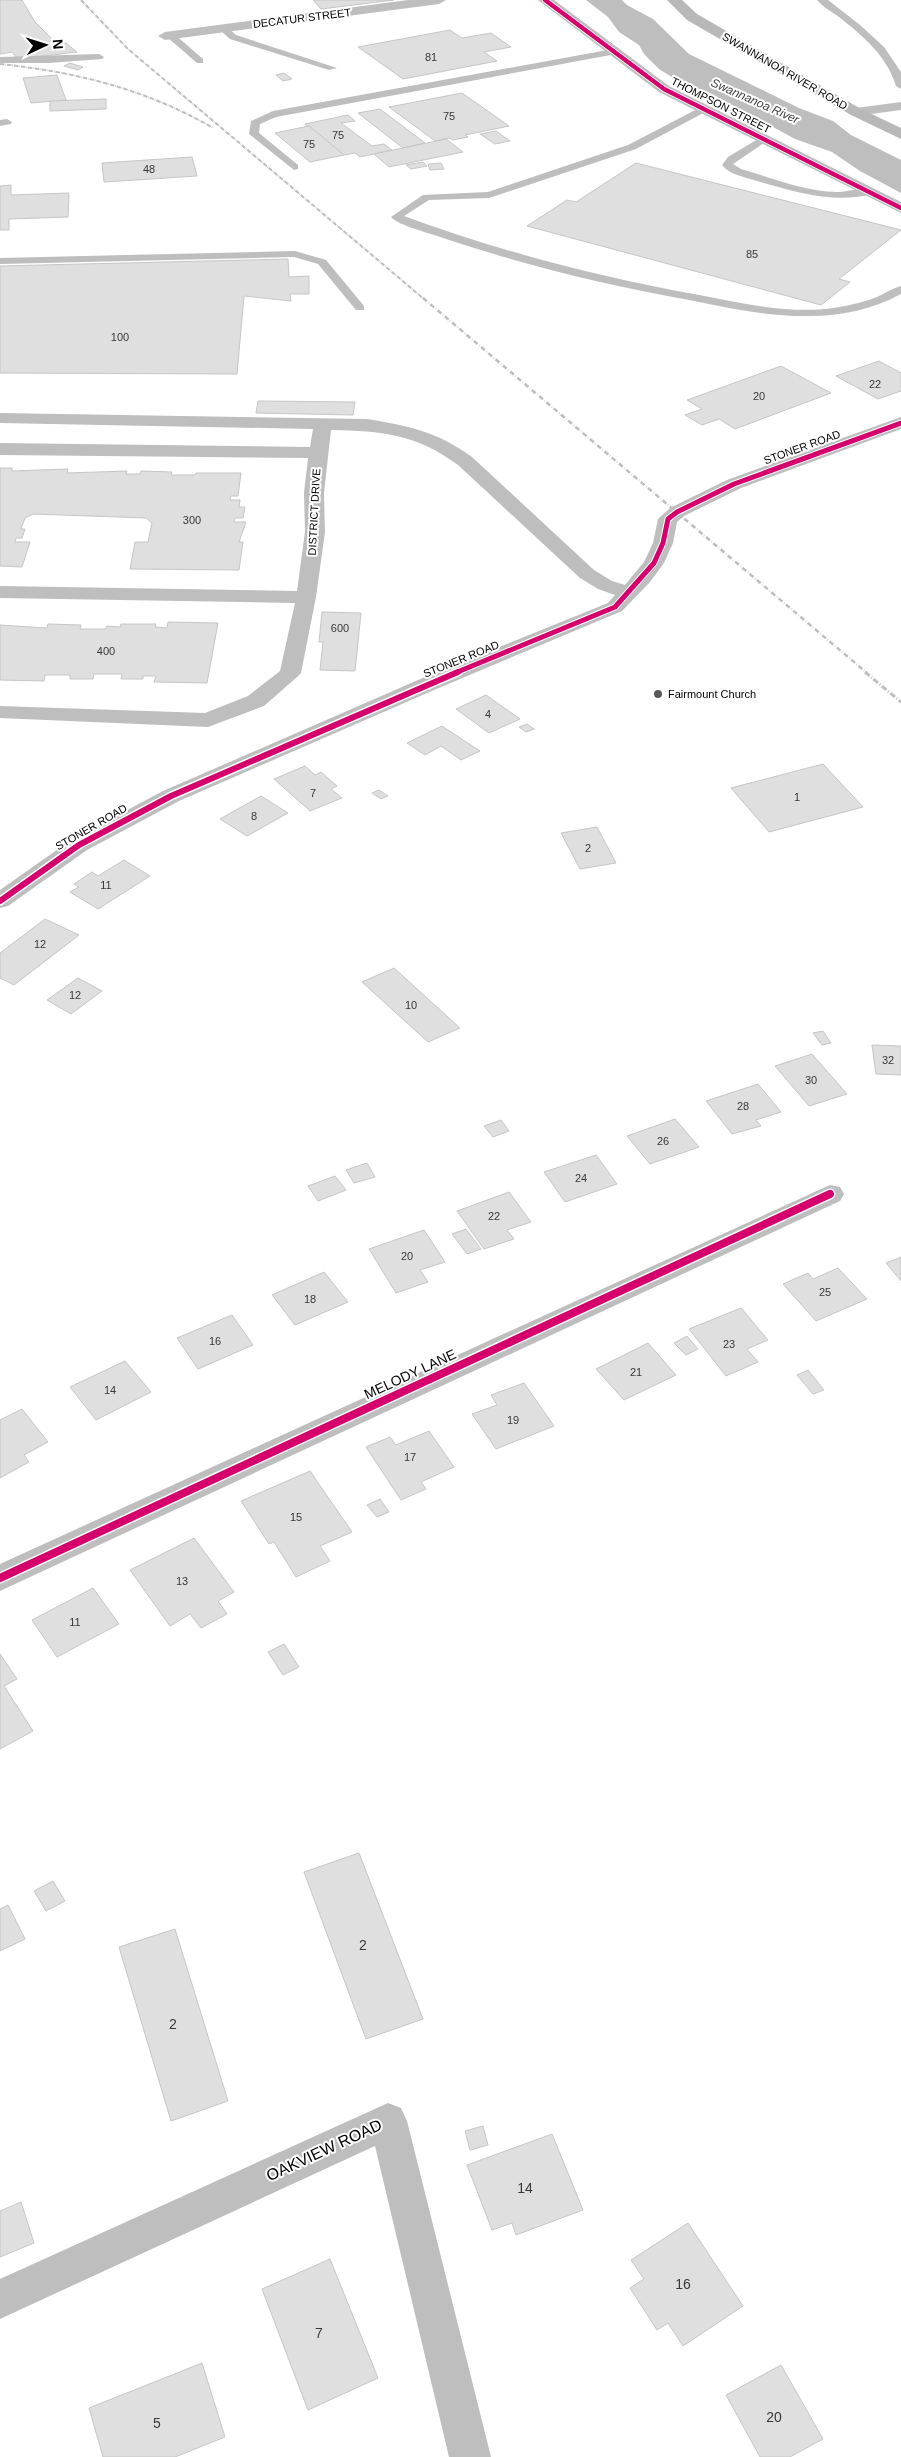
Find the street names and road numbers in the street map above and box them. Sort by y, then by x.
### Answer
street label: DECATUR STREET [252,6,352,30]
street label: SWANNANOA RIVER ROAD [720,30,850,112]
street label: THOMPSON STREET [669,75,773,135]
street label: STONER ROAD [762,428,842,466]
street label: DISTRICT DRIVE [306,468,322,556]
street label: STONER ROAD [421,638,501,680]
street label: STONER ROAD [53,802,129,852]
street label: MELODY LANE [362,1346,458,1402]
street label: OAKVIEW ROAD [264,2116,384,2184]

